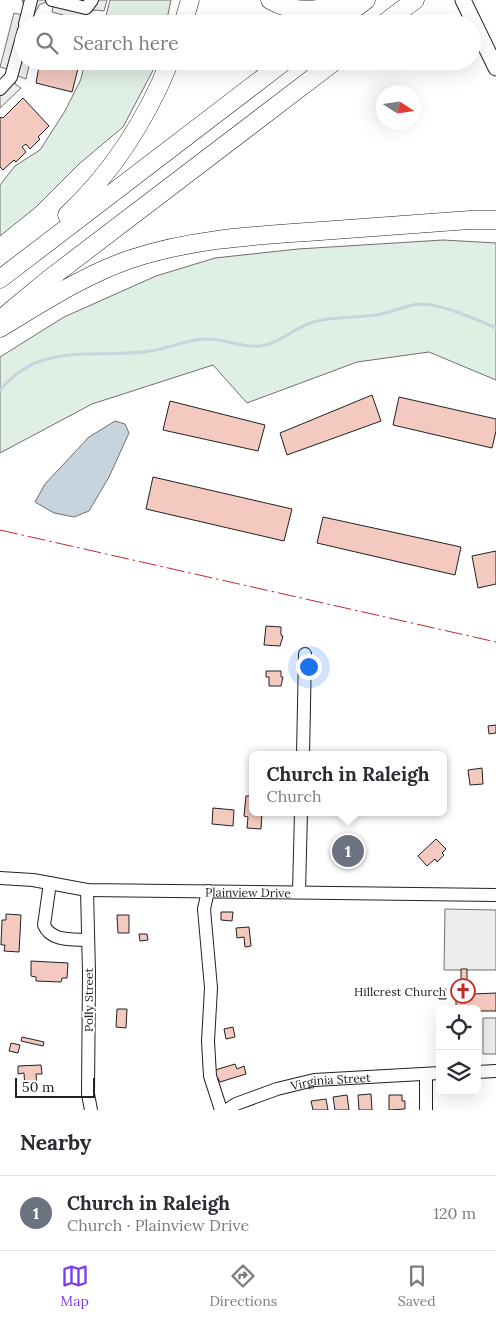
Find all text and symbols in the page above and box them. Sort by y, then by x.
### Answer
search box [15,15,481,70]
icon: search [33,29,61,57]
text: Search here [73,31,179,55]
north arrow [376,85,421,130]
your location [296,654,322,680]
popup [249,751,447,816]
text: Church in Raleigh [266,762,430,786]
text: Church [266,786,322,806]
pin: 1 [332,832,364,870]
street label: Plainview Drive [205,884,292,900]
street label: Polly Street [81,968,96,1032]
church icon: Hillcrest Church [450,978,476,1004]
place label: Hillcrest Church [354,984,446,999]
map controls [436,1005,481,1095]
button: locate [436,1005,481,1050]
button: layers [436,1050,481,1095]
street label: Virginia Street [288,1069,371,1093]
scale bar [15,1075,95,1098]
text: 50 m [22,1078,55,1096]
text: Nearby [20,1129,91,1156]
text: Church in Raleigh [67,1191,230,1215]
text: 1 [33,1203,39,1223]
text: 120 m [433,1203,476,1223]
text: Church · Plainview Drive [67,1215,249,1235]
tab: Map [60,1262,89,1310]
tab: Directions [209,1262,277,1310]
tab: Saved [398,1262,436,1310]

